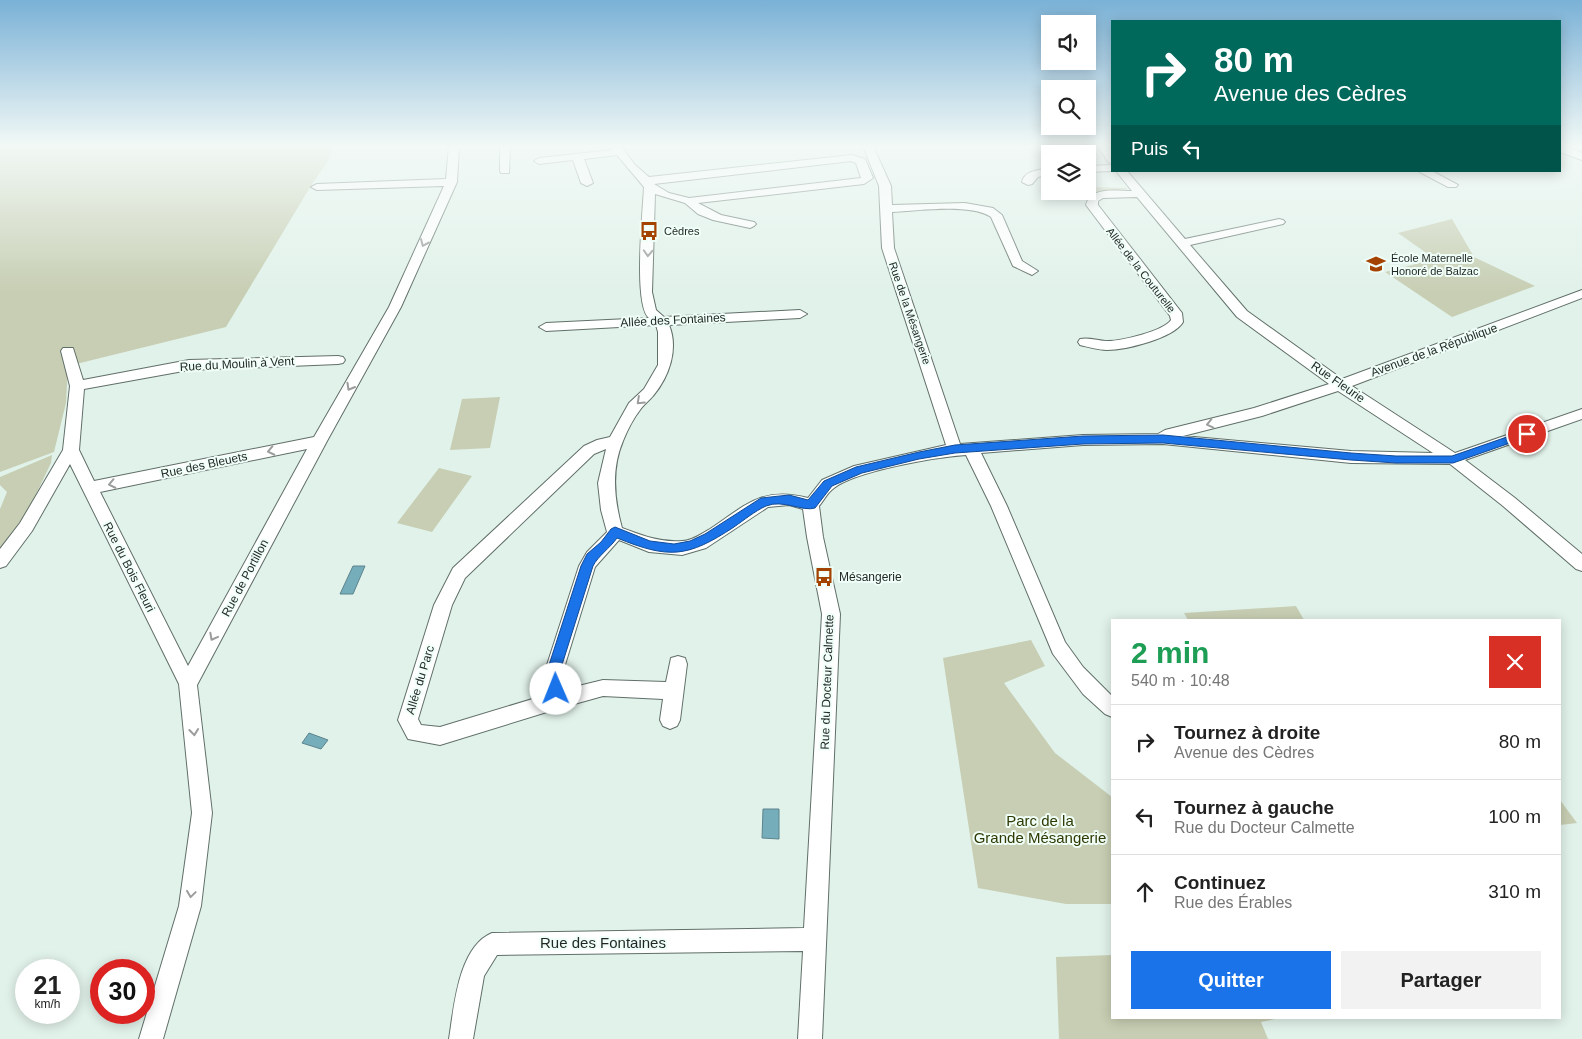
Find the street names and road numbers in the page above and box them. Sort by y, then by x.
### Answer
street label: Allée de la Couturelle [1104,225,1178,315]
street label: Rue de la Mésangerie [887,260,933,366]
street label: Allée des Fontaines [620,310,726,330]
street label: Avenue de la République [1369,320,1500,379]
street label: Rue du Moulin à Vent [179,354,295,374]
street label: Rue Fleurie [1309,358,1368,406]
street label: Rue des Bleuets [159,449,249,481]
street label: Rue du Bois Fleuri [100,520,158,614]
street label: Rue de Portillon [219,537,271,619]
street label: Rue du Docteur Calmette [818,614,836,750]
street label: Allée du Parc [403,644,437,716]
street label: Rue des Fontaines [540,934,666,951]

